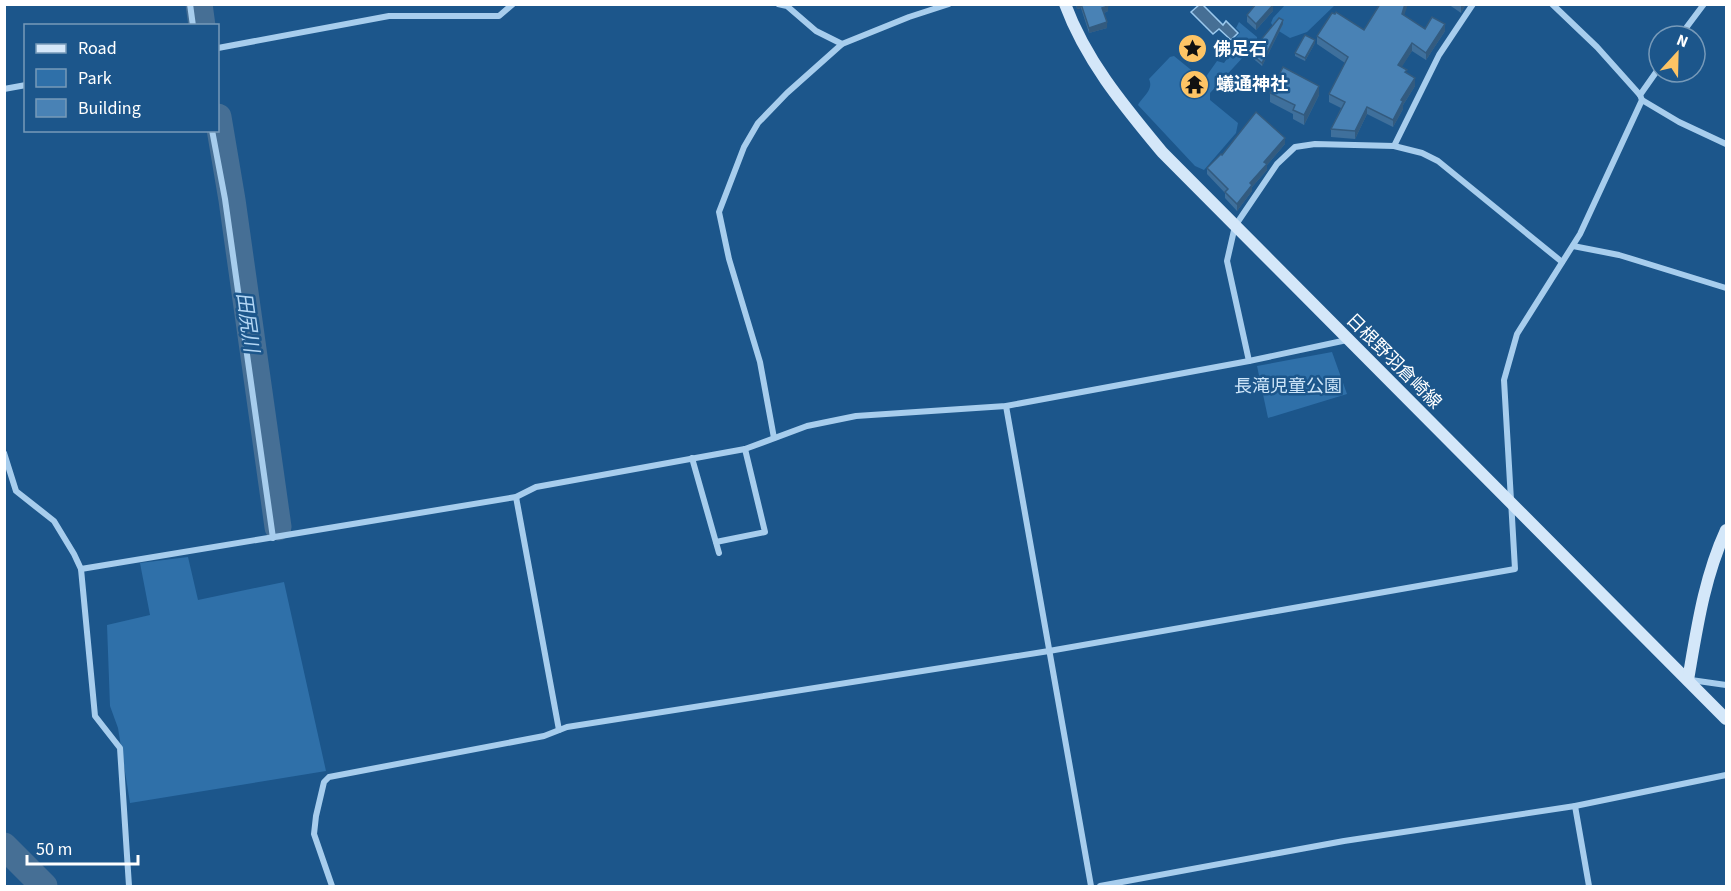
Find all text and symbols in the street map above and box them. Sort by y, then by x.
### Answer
legend [24,24,219,132]
north arrow [1647,24,1707,84]
text: N [1673,29,1691,53]
place icon: 佛足石 [1176,33,1208,65]
text: Road [78,36,117,61]
place label: 佛足石 [1213,37,1267,62]
text: Park [78,66,112,91]
temple icon: 蟻通神社 [1179,68,1211,100]
place label: 蟻通神社 [1216,72,1288,97]
text: Building [78,96,141,121]
water label: 田尻川 [229,290,265,356]
street label: 日根野羽倉崎線 [1340,308,1447,415]
park label: 長滝児童公園 [1234,374,1342,399]
scale bar [27,828,138,866]
text: 50 m [36,837,72,862]

